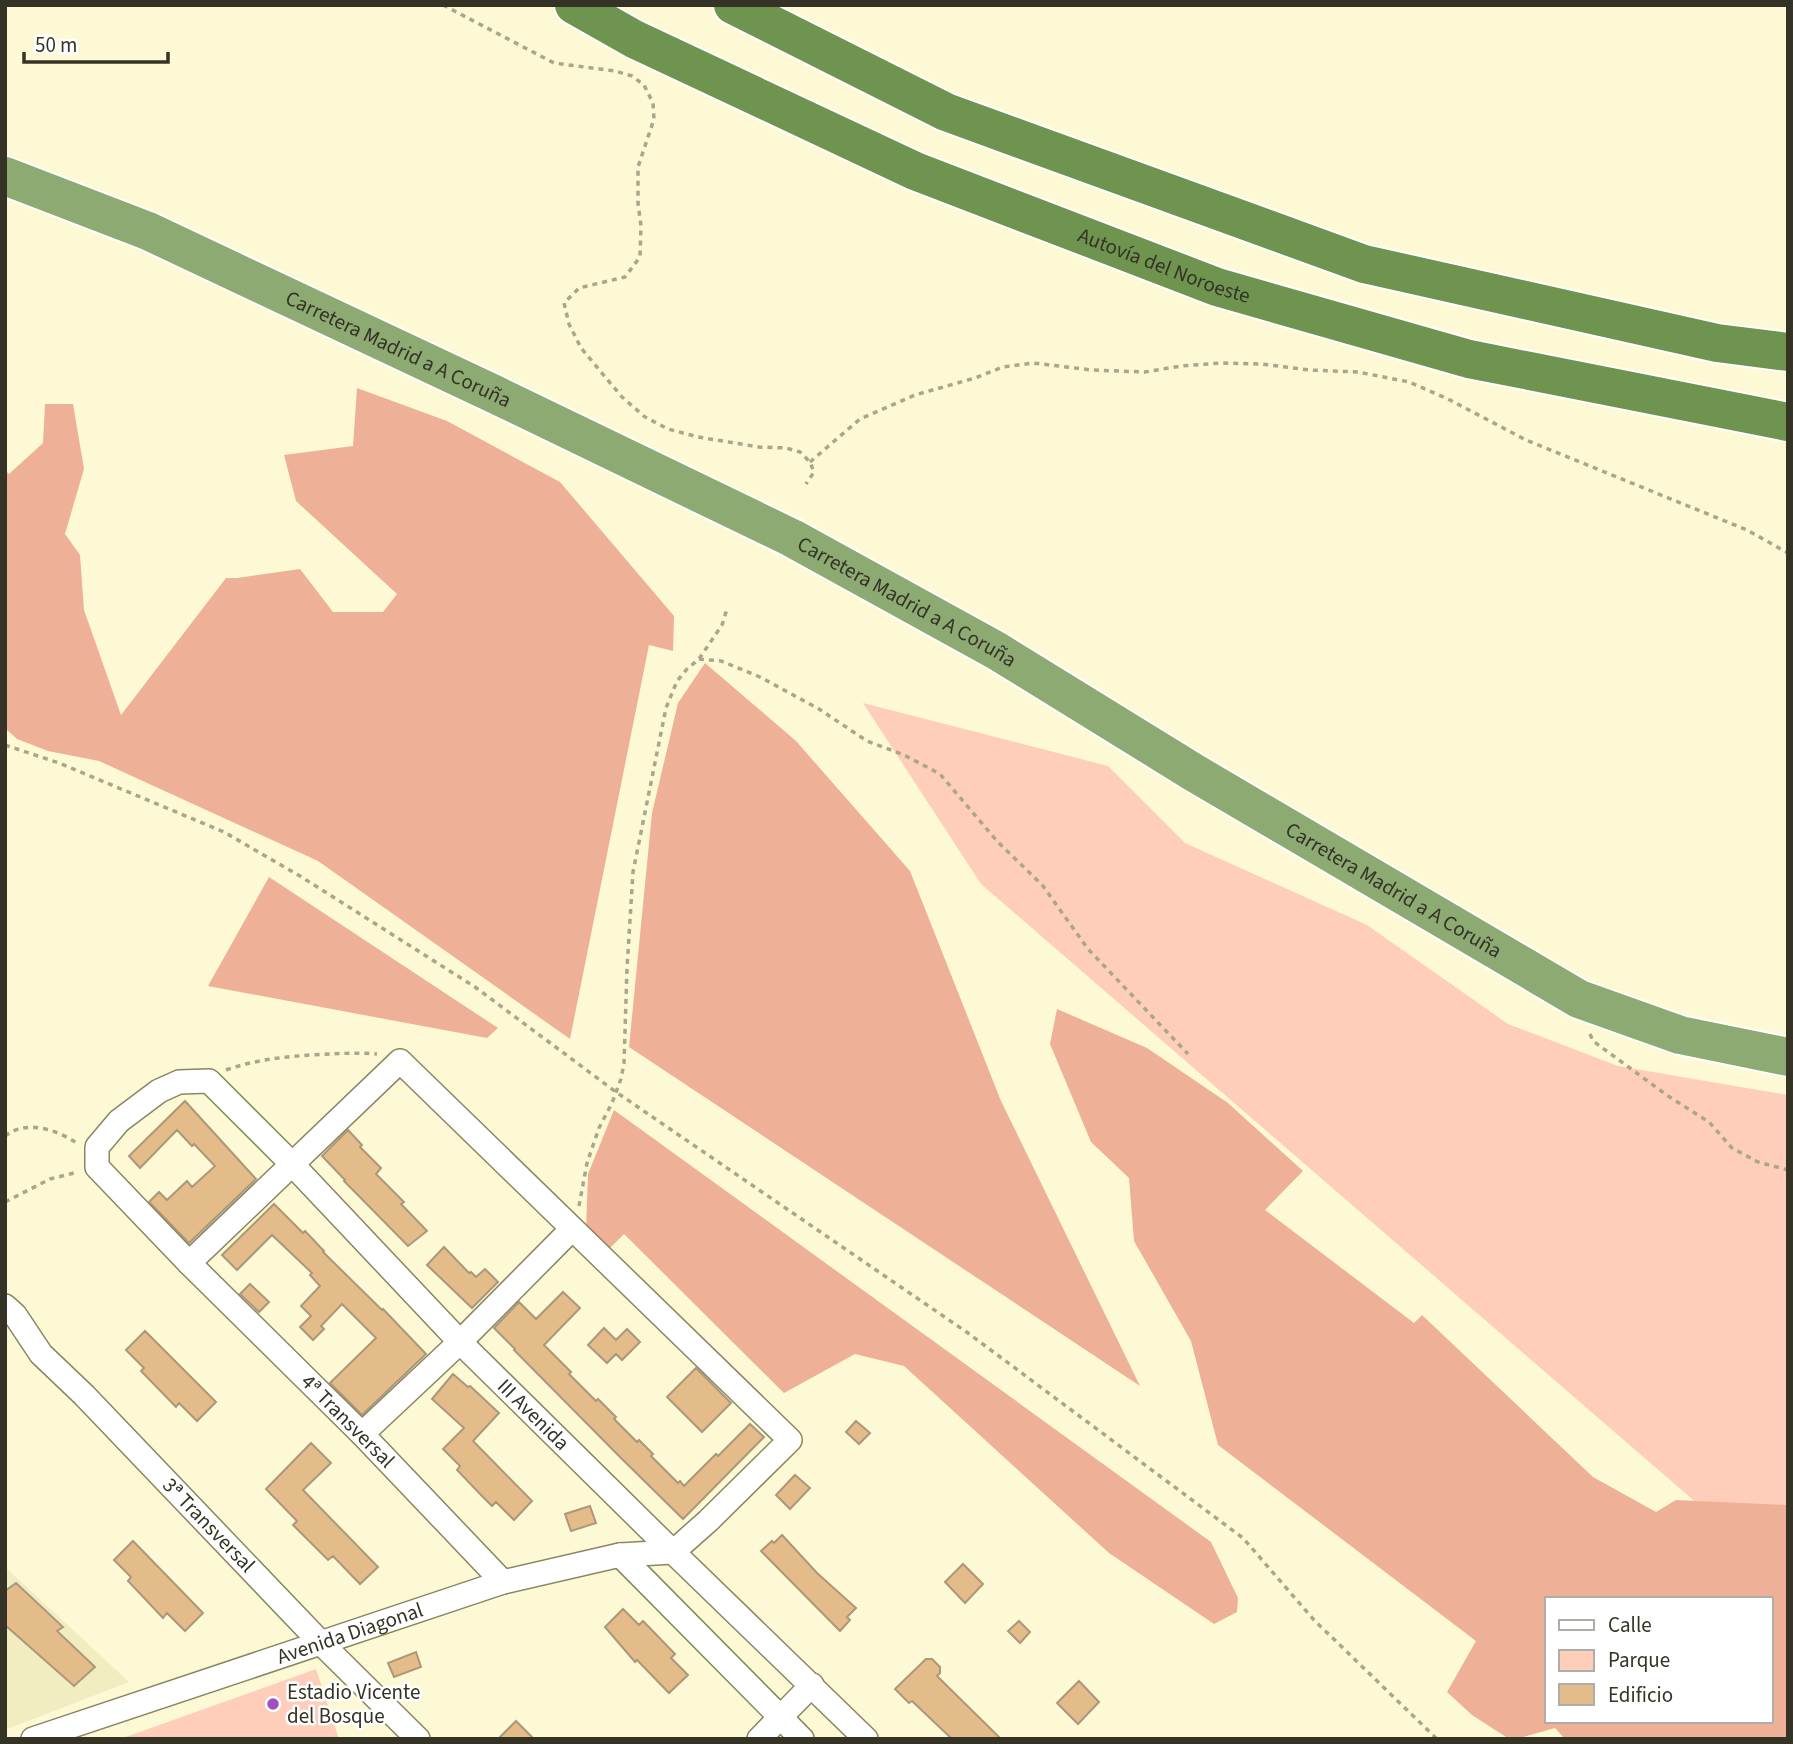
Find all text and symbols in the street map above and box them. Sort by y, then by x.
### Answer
scale bar [24,21,168,65]
text: 50 m [35,30,77,60]
street label: Autovía del Noroeste [1074,220,1254,311]
street label: Carretera Madrid a A Coruña [281,283,516,415]
street label: Carretera Madrid a A Coruña [792,529,1022,675]
street label: Carretera Madrid a A Coruña [1280,815,1508,965]
street label: 4ª Transversal [294,1367,402,1475]
street label: III Avenida [491,1372,576,1457]
street label: 3ª Transversal [156,1471,262,1579]
street label: Avenida Diagonal [273,1595,427,1672]
legend [1545,1597,1772,1723]
text: Calle [1608,1610,1652,1640]
text: Parque [1608,1645,1670,1675]
place label: Estadio Vicente del Bosque [287,1677,420,1731]
text: Edificio [1608,1680,1673,1710]
marker: Estadio Vicente del Bosque [265,1696,281,1712]

